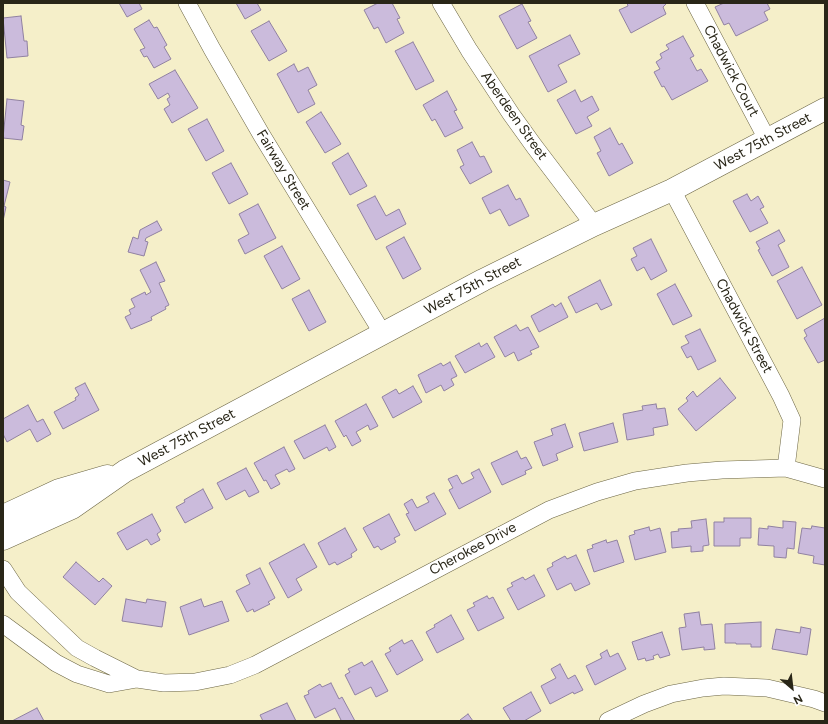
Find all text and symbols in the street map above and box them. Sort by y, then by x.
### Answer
street label: Chadwick Court [700,22,762,120]
street label: Aberdeen Street [477,69,551,163]
street label: West 75th Street [712,109,814,175]
street label: Fairway Street [252,127,314,213]
street label: West 75th Street [422,253,524,319]
street label: Chadwick Street [712,276,776,376]
street label: West 75th Street [136,405,238,471]
street label: Cherokee Drive [427,519,519,579]
north arrow [772,668,812,708]
text: N [791,691,805,707]

